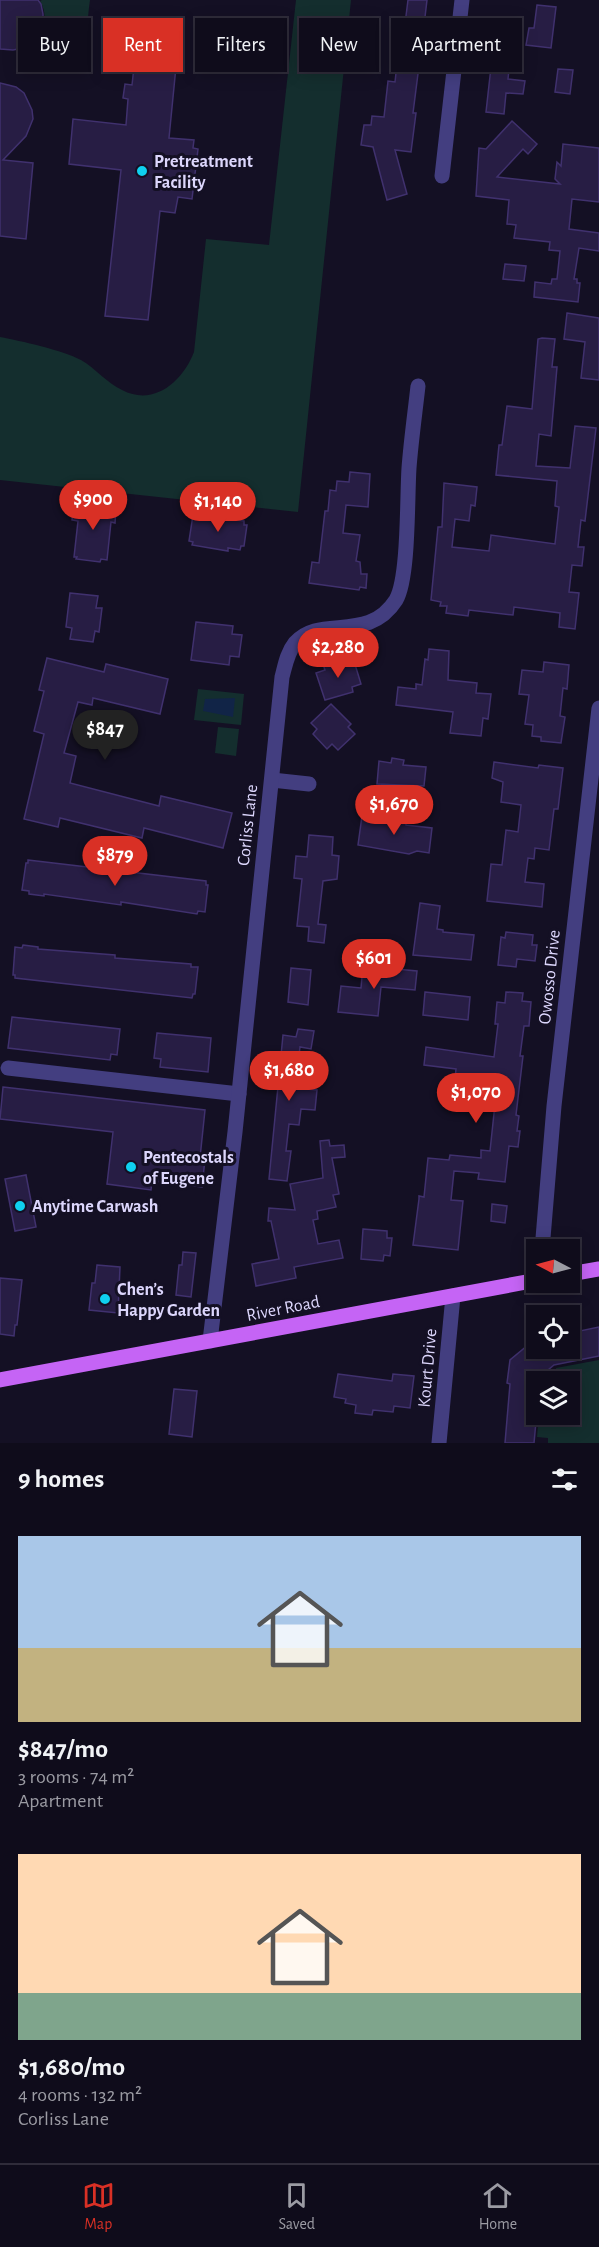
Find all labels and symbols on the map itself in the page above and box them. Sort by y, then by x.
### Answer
place label: Pretreatment Facility [154,153,253,192]
marker: Pretreatment Facility [135,164,149,178]
pin: $900 [57,480,129,531]
pin: $1,140 [169,482,267,533]
pin: $2,280 [289,628,387,679]
pin: $847 [69,710,141,761]
street label: Corliss Lane [235,783,261,867]
pin: $1,670 [345,785,443,836]
pin: $879 [79,836,151,887]
street label: Owosso Drive [536,929,564,1025]
pin: $601 [338,939,410,990]
pin: $1,680 [240,1051,338,1102]
pin: $1,070 [427,1073,525,1124]
place label: Pentecostals of Eugene [143,1149,234,1188]
marker: Pentecostals of Eugene [124,1160,138,1174]
place label: Anytime Carwash [32,1198,158,1216]
marker: Anytime Carwash [13,1199,27,1213]
north arrow [526,1239,580,1293]
place label: Chen’s Happy Garden [117,1281,220,1320]
marker: Chen’s Happy Garden [98,1292,112,1306]
street label: River Road [245,1293,322,1325]
street label: Kourt Drive [416,1328,440,1408]

